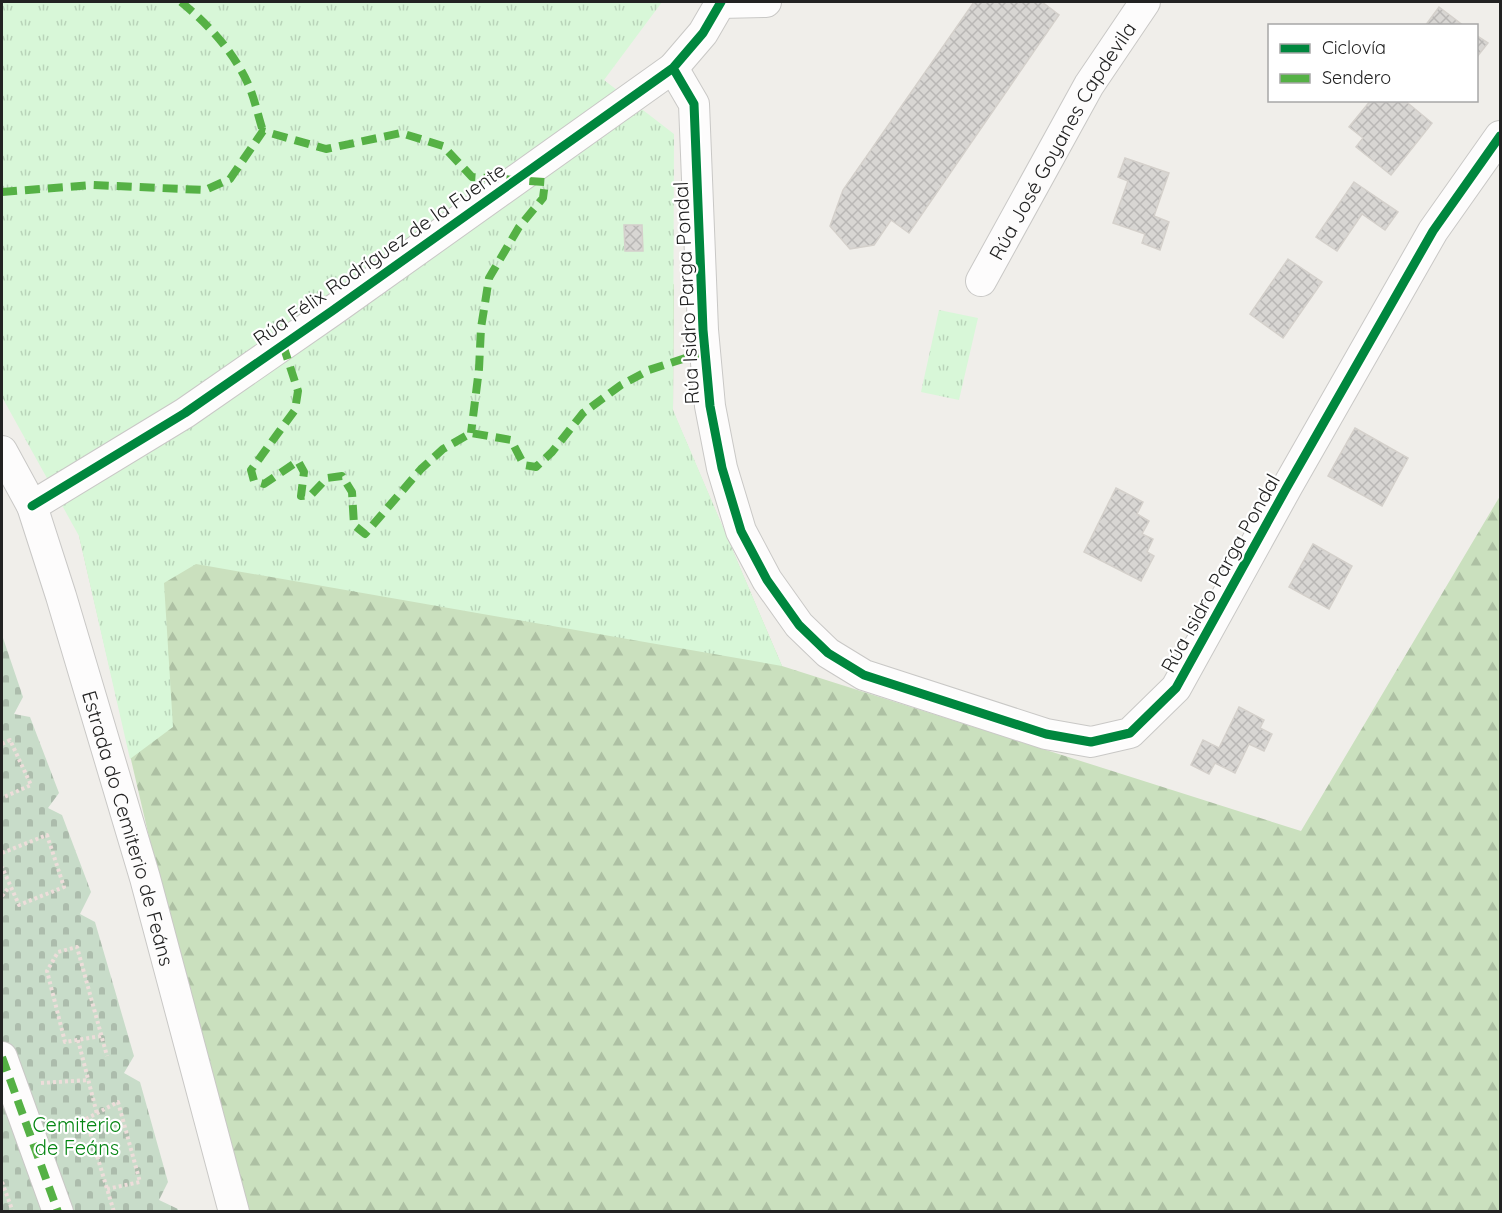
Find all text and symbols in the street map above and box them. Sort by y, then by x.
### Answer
street label: Rúa José Goyanes Capdevila [983,17,1141,264]
legend [1268,24,1478,102]
text: Ciclovía [1322,36,1386,59]
text: Sendero [1322,66,1391,89]
street label: Rúa Félix Rodríguez de la Fuente [248,157,510,351]
street label: Rúa Isidro Parga Pondal [668,181,704,405]
street label: Rúa Isidro Parga Pondal [1155,469,1285,677]
street label: Estrada do Cemiterio de Feáns [77,687,180,968]
park label: Cemiterio de Feáns [33,1112,121,1160]

